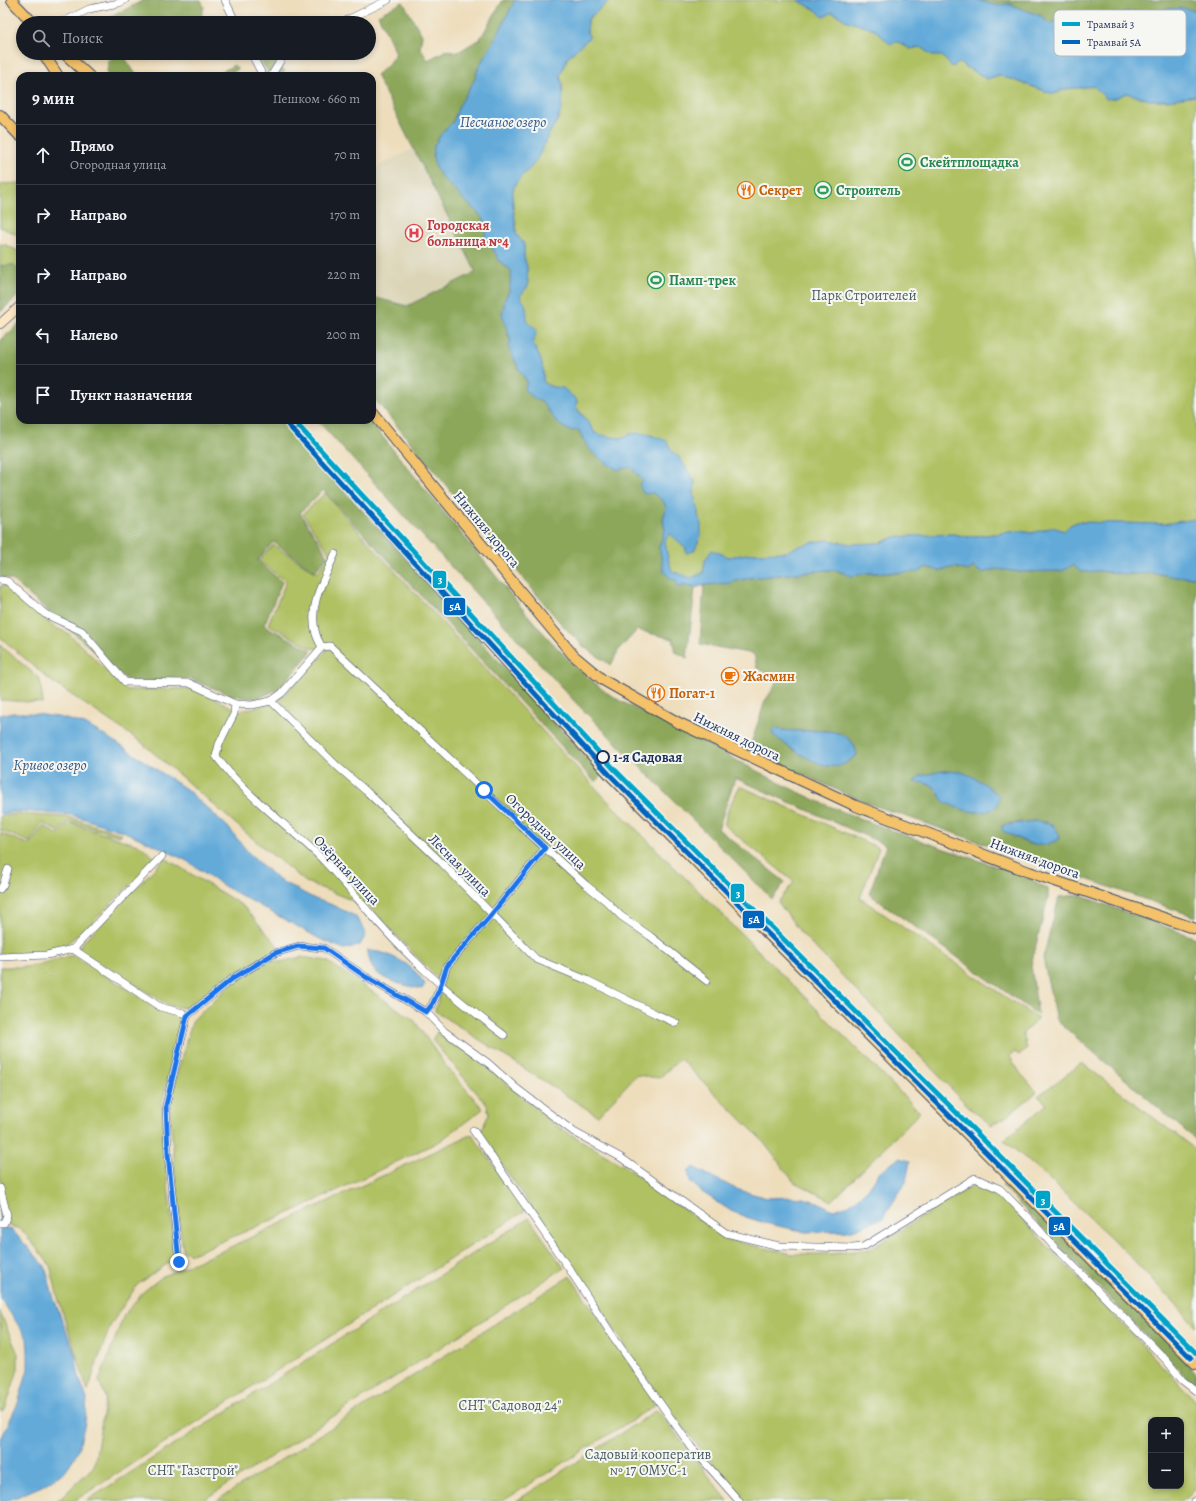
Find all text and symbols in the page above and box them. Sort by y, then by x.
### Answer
legend [1054,10,1186,56]
search box [16,16,376,60]
text: Трамвай 3 [1087,17,1134,32]
icon: search [30,27,52,49]
text: Поиск [62,28,103,48]
text: Трамвай 5А [1087,35,1142,50]
text: 9 мин [32,87,74,110]
text: Пешком · 660 m [273,90,360,107]
water label: Песчаное озеро [460,112,546,132]
text: Прямо [70,136,114,156]
icon: ahead [32,144,54,166]
text: 70 m [334,146,360,163]
sports icon: Скейтплощадка [897,152,917,172]
place label: Скейтплощадка [920,153,1019,172]
text: Огородная улица [70,156,166,173]
restaurant icon: Секрет [736,180,756,200]
sports icon: Строитель [813,180,833,200]
place label: Секрет [759,181,802,200]
place label: Строитель [836,181,901,200]
icon: right [32,204,54,226]
text: Направо [70,205,127,225]
text: 170 m [330,206,360,223]
place label: Городская больница №4 [427,216,509,251]
hospital icon: Городская больница №4 [404,223,424,243]
icon: right [32,264,54,286]
text: Направо [70,265,127,285]
text: 220 m [327,266,360,283]
sports icon: Памп-трек [646,270,666,290]
place label: Памп-трек [669,271,736,290]
park label: Парк Строителей [811,286,917,305]
icon: left [32,324,54,346]
text: Налево [70,325,118,345]
text: 200 m [327,326,360,343]
icon: arrive [32,384,54,406]
text: Пункт назначения [70,385,192,405]
street label: Нижняя дорога [449,487,525,572]
line badge: 3 [432,570,447,589]
text: 3 [438,572,443,587]
line badge: 5А [443,597,466,616]
text: 5А [449,599,461,614]
cafe icon: Жасмин [720,666,740,686]
place label: Жасмин [743,667,795,686]
restaurant icon: Погат-1 [646,683,666,703]
place label: Погат-1 [669,684,715,703]
street label: Нижняя дорога [690,707,784,766]
place label: 1-я Садовая [613,748,682,767]
marker: 1-я Садовая [596,750,610,764]
water label: Кривое озеро [13,755,87,775]
route start [475,781,493,799]
street label: Огородная улица [501,789,590,874]
street label: Лесная улица [424,830,495,901]
street label: Озёрная улица [309,831,384,910]
street label: Нижняя дорога [987,833,1083,884]
line badge: 3 [730,883,745,903]
text: 3 [736,886,741,901]
line badge: 5А [742,910,765,929]
text: 5А [748,912,760,927]
line badge: 3 [1035,1190,1051,1209]
text: 3 [1041,1193,1046,1208]
line badge: 5А [1048,1216,1071,1236]
text: 5А [1053,1219,1065,1234]
route end [170,1253,188,1271]
park label: СНТ "Садовод 24" [458,1396,562,1415]
map controls [1148,1417,1184,1489]
button: + [1148,1417,1184,1453]
park label: Садовый кооператив № 17 ОМУС-1 [585,1445,712,1480]
button: − [1148,1453,1184,1489]
park label: СНТ "Газстрой" [148,1461,238,1480]

